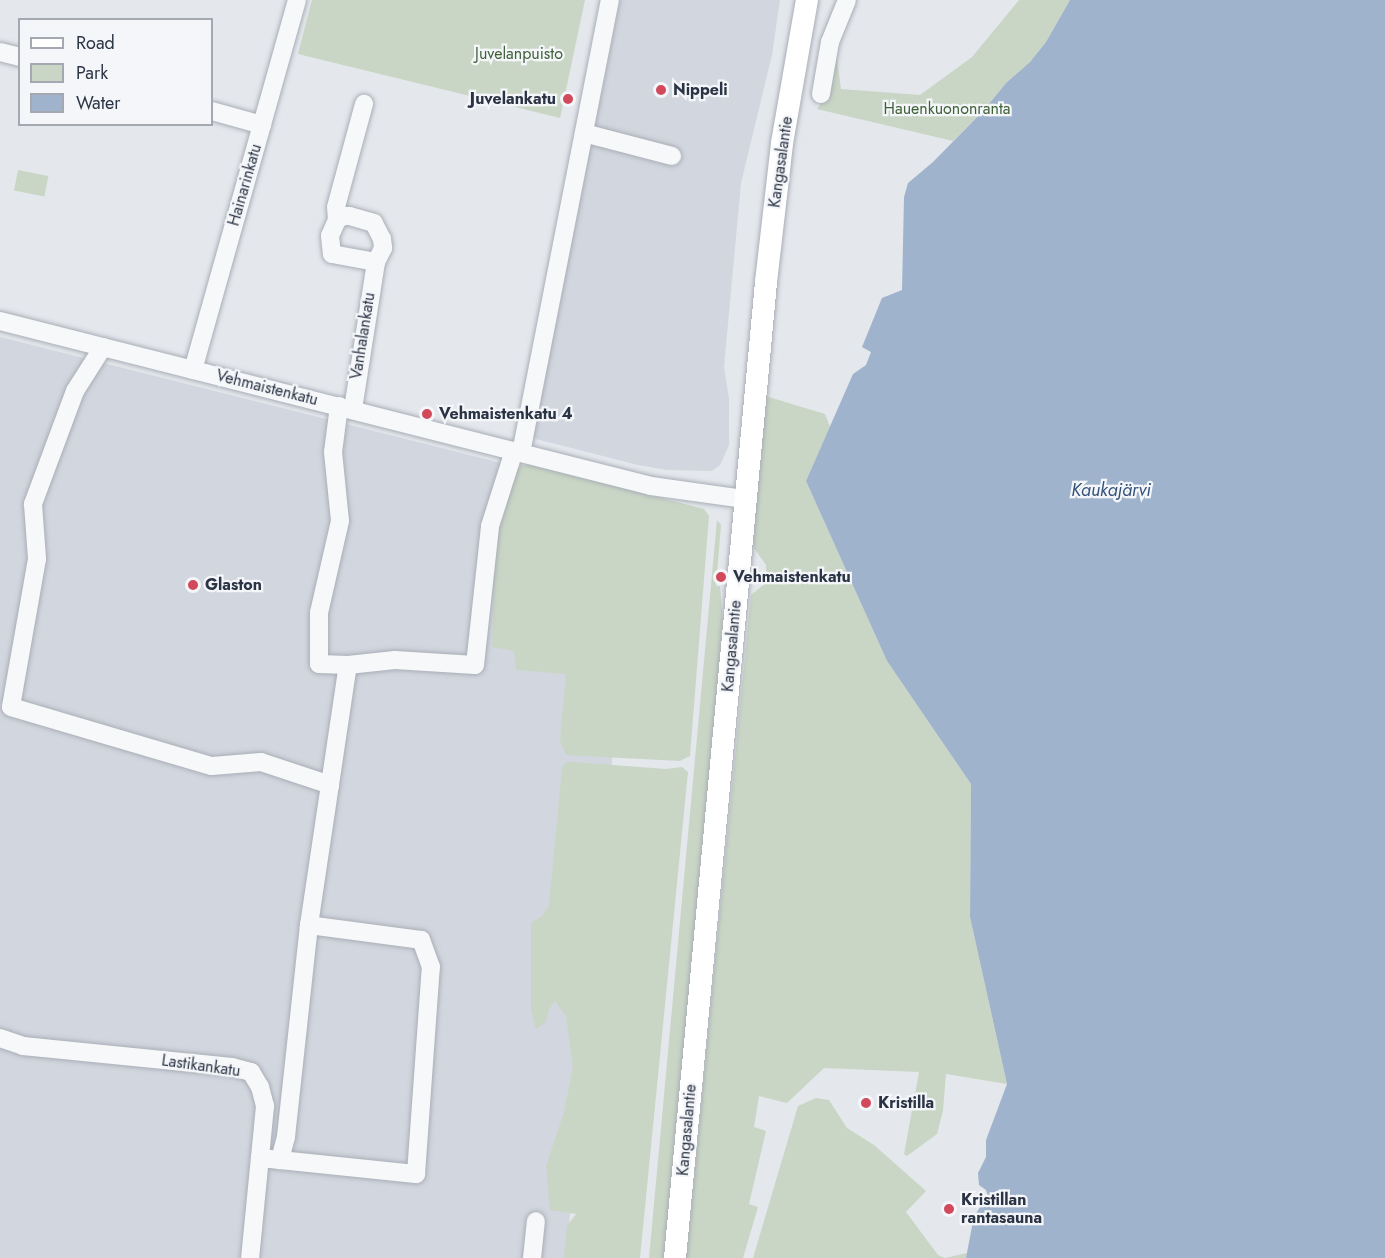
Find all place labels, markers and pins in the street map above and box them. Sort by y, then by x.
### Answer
place label: Nippeli [673,80,728,100]
marker: Nippeli [654,83,668,97]
place label: Juvelankatu [470,89,556,109]
marker: Juvelankatu [561,92,575,106]
place label: Vehmaistenkatu 4 [439,404,573,424]
marker: Vehmaistenkatu 4 [420,407,434,421]
place label: Vehmaistenkatu [733,567,851,587]
marker: Vehmaistenkatu [714,570,728,584]
place label: Glaston [205,575,262,595]
marker: Glaston [186,578,200,592]
place label: Kristilla [878,1093,934,1113]
marker: Kristilla [859,1096,873,1110]
place label: Kristillan rantasauna [961,1190,1042,1228]
marker: Kristillan rantasauna [942,1202,956,1216]

